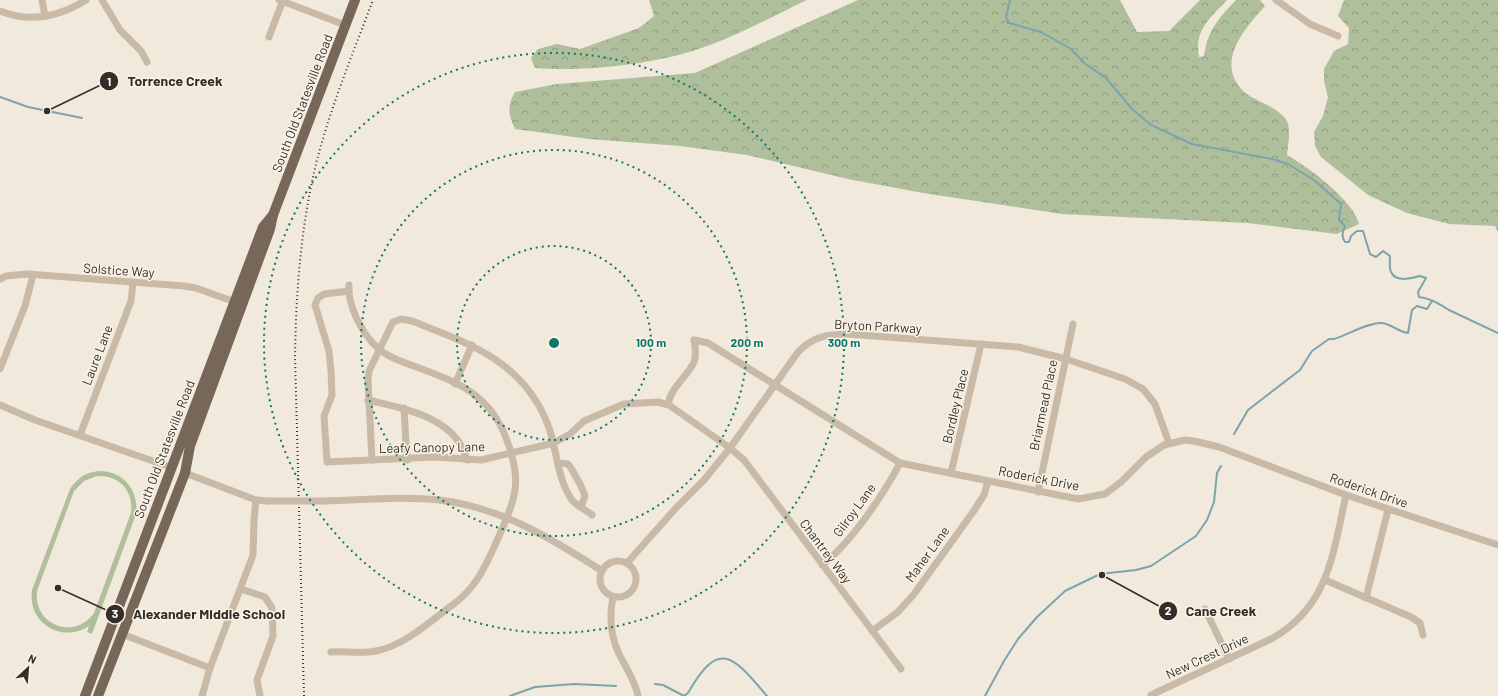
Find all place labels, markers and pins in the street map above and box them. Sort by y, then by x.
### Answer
callout: Torrence Creek [99,68,230,94]
centre of rings [547,336,561,350]
callout: Cane Creek [1158,598,1264,624]
callout: Alexander Middle School [105,601,293,627]

